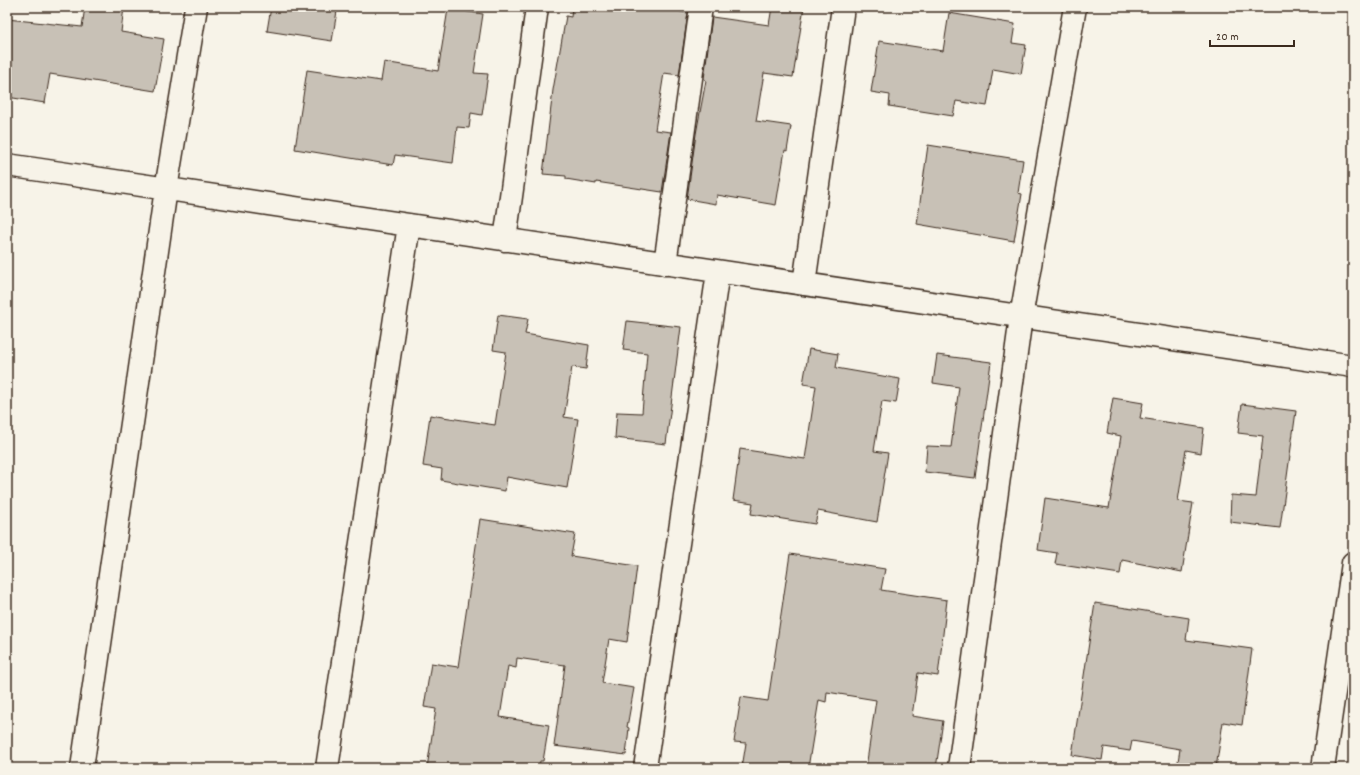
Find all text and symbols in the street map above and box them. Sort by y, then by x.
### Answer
scale bar [1210,22,1294,48]
text: 20 m [1216,29,1239,46]

